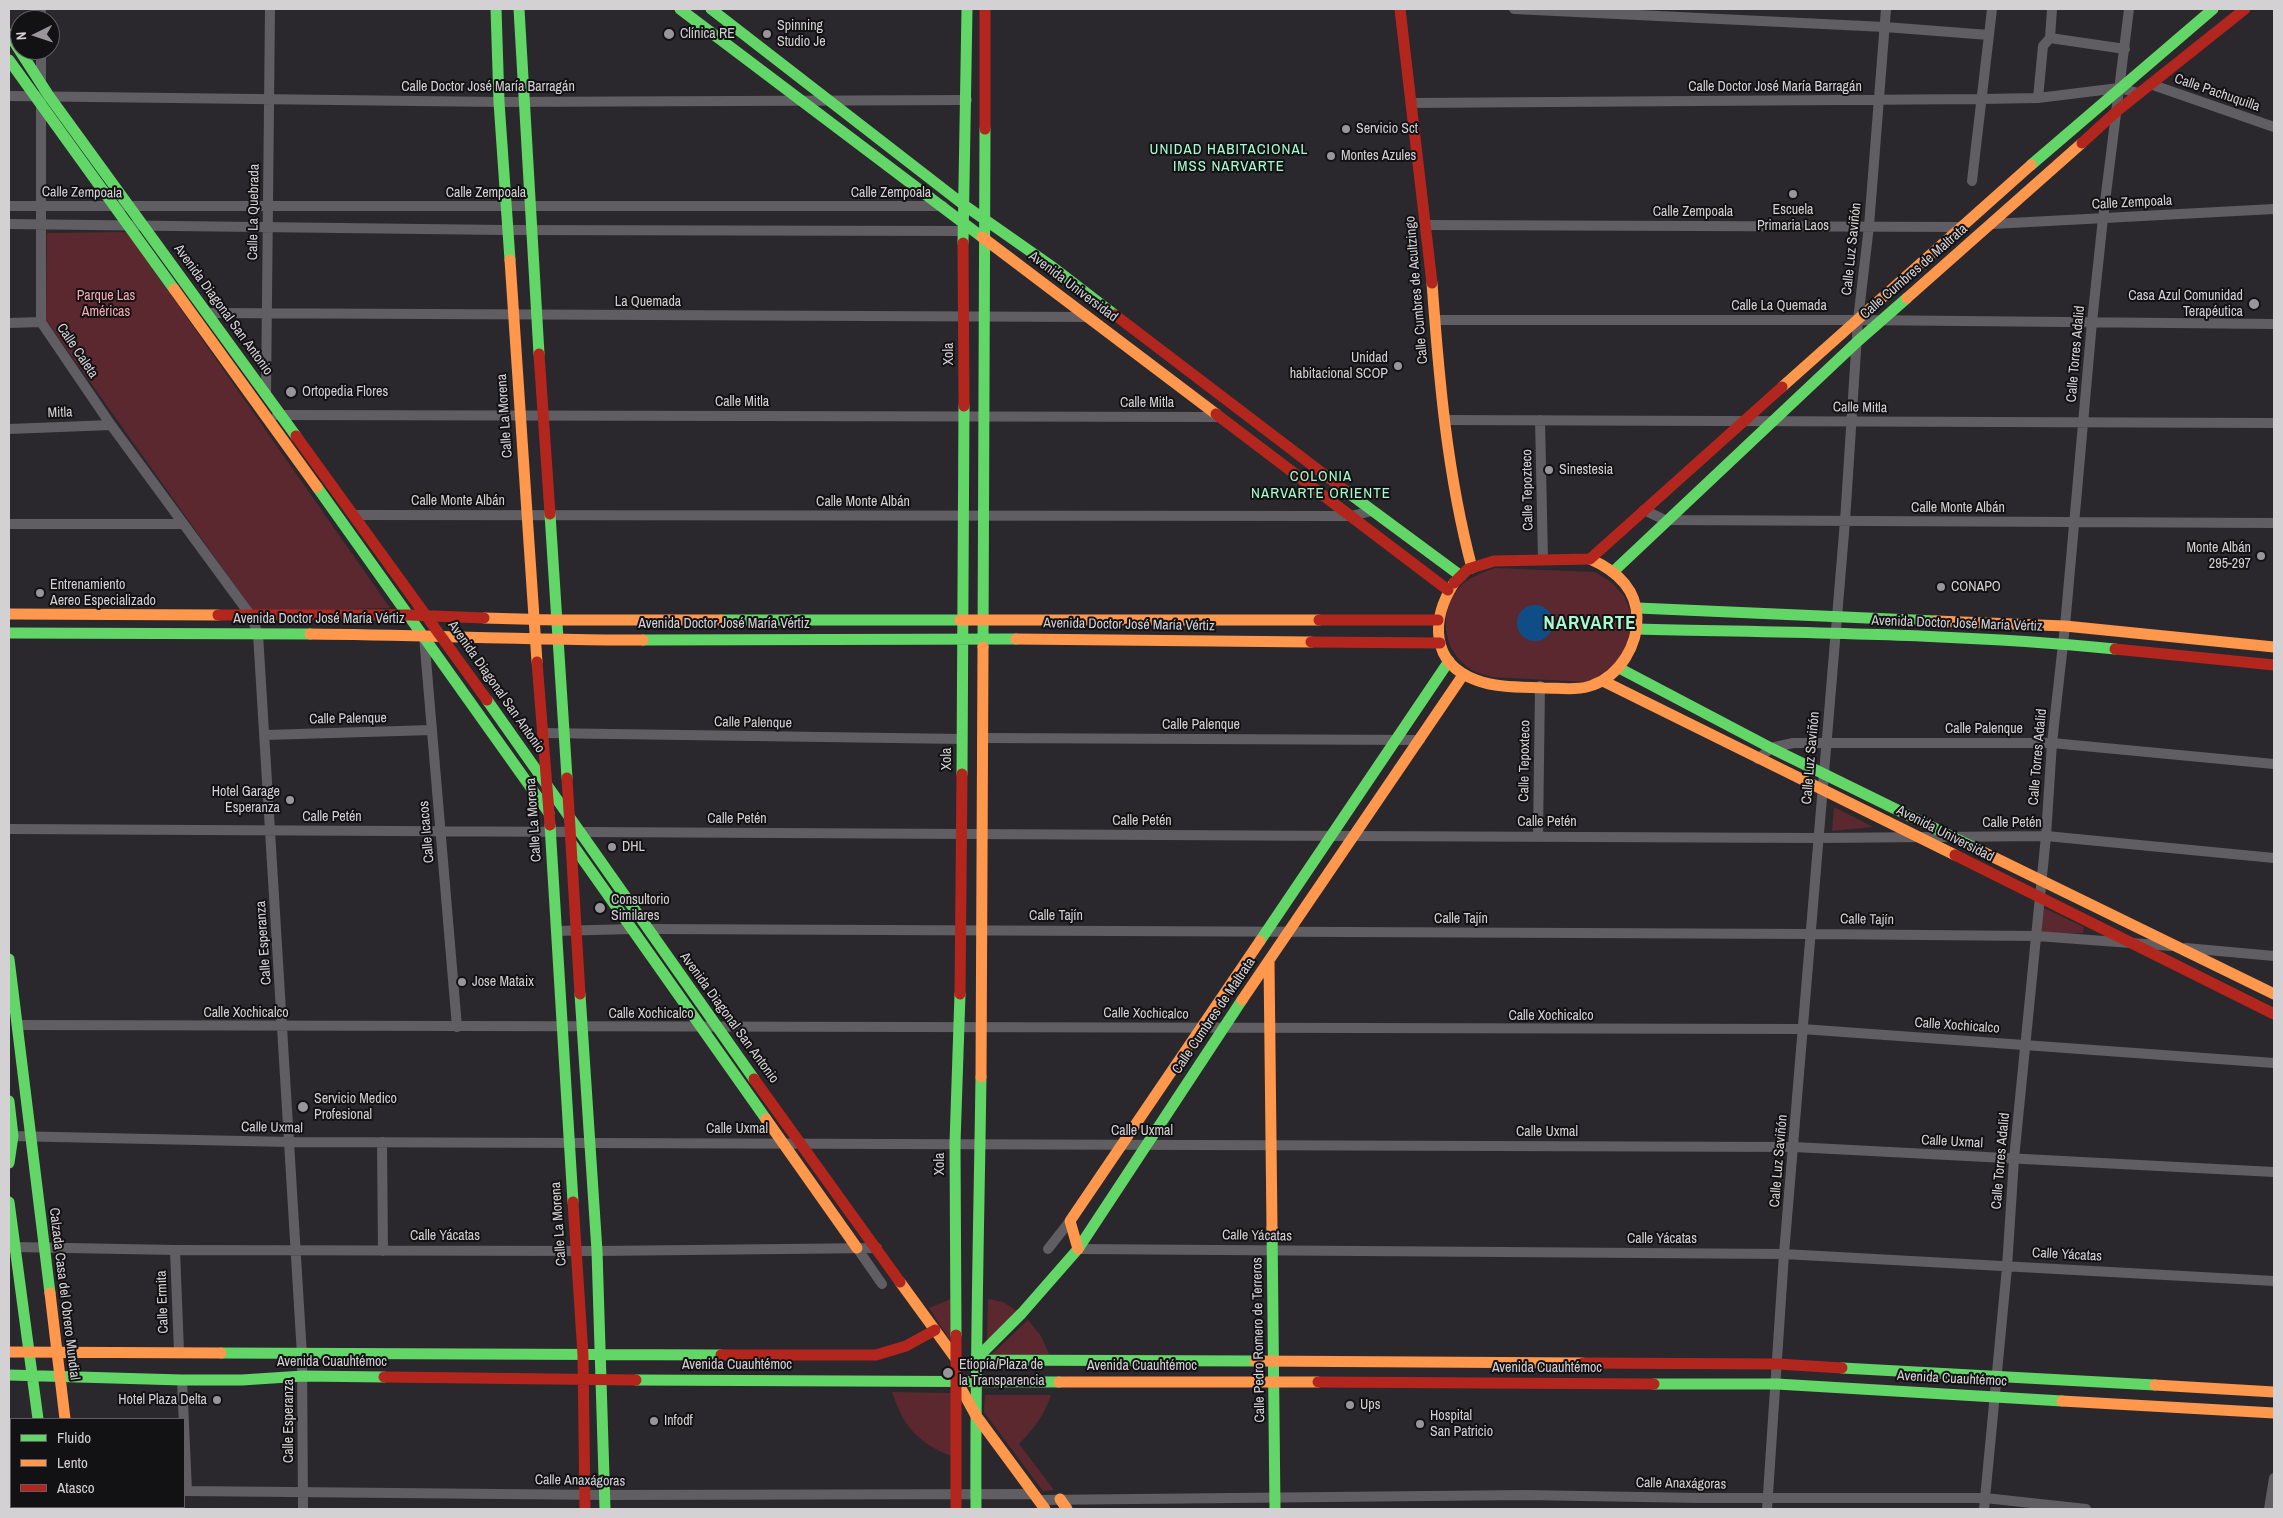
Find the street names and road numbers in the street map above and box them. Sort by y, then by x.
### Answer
street label: Calle Pachuquilla [2172,71,2262,115]
street label: Calle Doctor José María Barragán [401,79,575,95]
street label: Calle Doctor José María Barragán [1688,79,1862,95]
street label: Calle La Quebrada [245,164,263,260]
street label: Calle Zempoala [42,184,122,202]
street label: Calle Zempoala [446,185,526,201]
street label: Calle Zempoala [851,185,931,201]
street label: Calle Zempoala [2091,193,2173,213]
street label: Calle Luz Saviñón [1839,202,1865,296]
street label: Calle Zempoala [1653,204,1733,220]
street label: Calle Cumbres de Acultzingo [1402,215,1432,365]
street label: Calle Cumbres de Maltrata [1857,221,1971,323]
street label: Avenida Diagonal San Antonio [170,241,276,379]
street label: Avenida Universidad [1025,248,1121,326]
street label: La Quemada [615,294,681,310]
street label: Calle La Quemada [1731,298,1827,314]
street label: Calle Torres Adalid [2063,305,2089,403]
street label: Calle Caleta [53,320,101,382]
street label: Xola [941,343,957,365]
street label: Calle La Morena [494,373,516,459]
street label: Calle Mitla [715,394,769,410]
street label: Calle Mitla [1120,395,1174,411]
street label: Calle Mitla [1833,399,1887,417]
street label: Mitla [47,404,73,422]
street label: Calle Tepozteco [1519,449,1537,531]
street label: Calle Monte Albán [411,493,505,509]
street label: Calle Monte Albán [816,494,910,510]
street label: Calle Monte Albán [1911,500,2005,516]
street label: Avenida Doctor José María Vértiz [233,611,405,627]
street label: Avenida Doctor José María Vértiz [1871,613,2043,635]
street label: Avenida Doctor José María Vértiz [1043,615,1215,635]
street label: Avenida Doctor José María Vértiz [638,616,810,632]
street label: Avenida Diagonal San Antonio [444,618,548,756]
street label: Calle Torres Adalid [2025,708,2051,806]
street label: Calle Palenque [309,710,387,728]
street label: Calle Luz Saviñón [1799,711,1823,805]
street label: Calle Palenque [714,714,792,732]
street label: Calle Palenque [1162,717,1240,733]
street label: Calle Tepoxteco [1516,720,1534,802]
street label: Calle Palenque [1945,721,2023,737]
street label: Xola [939,748,955,770]
street label: Calle La Morena [523,777,545,863]
street label: Calle Icacos [416,800,438,864]
street label: Avenida Universidad [1894,802,1996,866]
street label: Calle Petén [302,809,362,825]
street label: Calle Petén [707,811,767,827]
street label: Calle Petén [1112,813,1172,829]
street label: Calle Petén [1517,814,1577,830]
street label: Calle Petén [1982,815,2042,831]
street label: Calle Esperanza [253,900,275,986]
street label: Calle Tajín [1029,908,1083,924]
street label: Calle Tajín [1434,911,1488,927]
street label: Calle Tajín [1840,911,1894,929]
street label: Avenida Diagonal San Antonio [676,949,782,1087]
street label: Calle Cumbres de Maltrata [1169,955,1259,1077]
street label: Calle Xochicalco [203,1005,289,1021]
street label: Calle Xochicalco [1103,1005,1189,1023]
street label: Calle Xochicalco [608,1006,694,1022]
street label: Calle Xochicalco [1508,1008,1594,1024]
street label: Calle Xochicalco [1914,1015,2000,1037]
street label: Calle Torres Adalid [1988,1112,2014,1210]
street label: Calle Luz Saviñón [1767,1114,1791,1208]
street label: Calle Uxmal [241,1119,303,1137]
street label: Calle Uxmal [706,1121,768,1137]
street label: Calle Uxmal [1111,1123,1173,1139]
street label: Calle Uxmal [1516,1124,1578,1140]
street label: Calle Uxmal [1921,1132,1983,1152]
street label: Xola [932,1153,948,1175]
street label: Calle La Morena [548,1181,570,1267]
street label: Calzada Casa del Obrero Mundial [45,1207,83,1381]
street label: Calle Yácatas [1222,1227,1292,1245]
street label: Calle Yácatas [410,1228,480,1244]
street label: Calle Yácatas [1627,1231,1697,1247]
street label: Calle Yácatas [2032,1245,2102,1265]
street label: Calle Pedro Romero de Terreros [1249,1257,1269,1423]
street label: Calle Ermita [154,1270,172,1334]
street label: Avenida Cuauhtémoc [277,1354,387,1370]
street label: Avenida Cuauhtémoc [682,1357,792,1373]
street label: Avenida Cuauhtémoc [1087,1358,1197,1374]
street label: Avenida Cuauhtémoc [1492,1360,1602,1376]
street label: Avenida Cuauhtémoc [1897,1368,2007,1390]
street label: Calle Esperanza [281,1379,297,1463]
street label: Calle Anaxágoras [535,1472,625,1490]
street label: Calle Anaxágoras [1636,1475,1726,1493]

